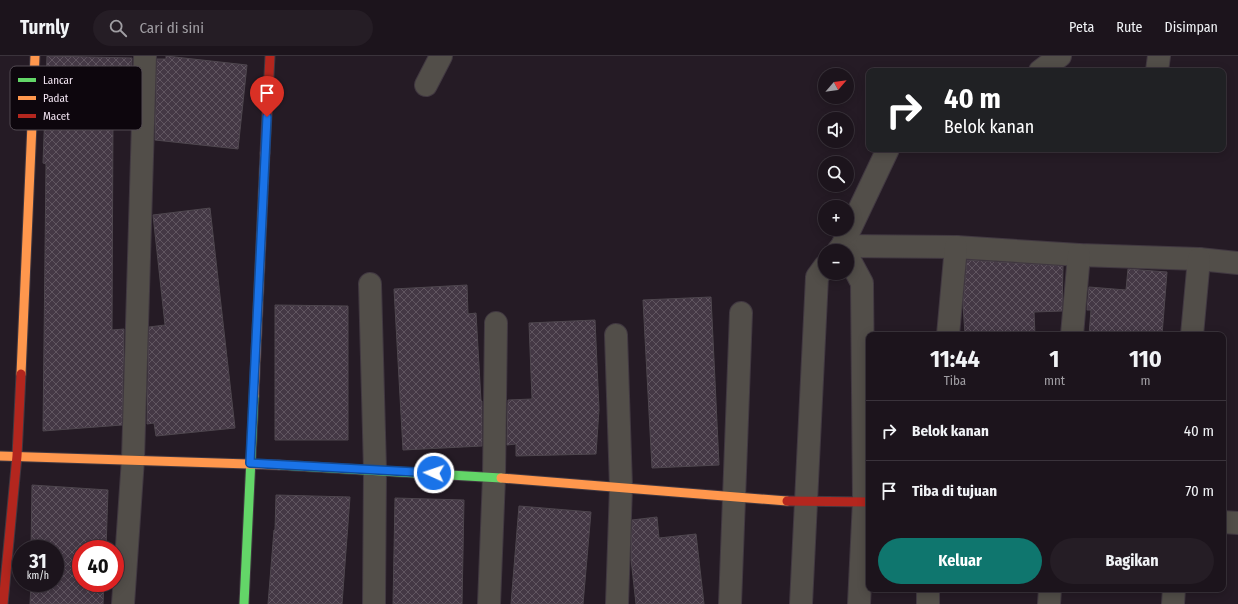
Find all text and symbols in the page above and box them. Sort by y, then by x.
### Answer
search box [93,10,373,46]
text: Turnly [20,16,69,39]
icon: search [107,17,129,39]
text: Cari di sini [139,19,204,37]
text: Peta [1069,19,1094,36]
text: Rute [1116,19,1143,36]
text: Disimpan [1165,19,1218,36]
legend [10,66,142,130]
north arrow [818,68,854,104]
map controls [818,68,854,280]
text: Lancar [43,74,73,87]
pin [250,76,284,117]
icon: arrive [256,82,278,104]
text: 40 m [944,82,1001,115]
icon: right [878,84,930,136]
text: Padat [43,92,69,105]
text: Macet [43,110,70,123]
button: sound [818,112,854,148]
text: Belok kanan [944,116,1034,138]
button: search [818,156,854,192]
button: + [818,200,854,236]
button: − [818,244,854,280]
text: 11:44 [930,345,980,373]
text: 1 [1049,345,1060,373]
text: 110 [1129,345,1162,373]
text: Tiba [944,373,966,388]
text: mnt [1044,373,1065,388]
text: m [1140,373,1150,388]
icon: right [878,420,900,442]
text: Belok kanan [912,422,989,440]
text: 40 m [1184,422,1214,440]
position arrow [413,452,455,494]
icon: arrive [878,480,900,502]
text: Tiba di tujuan [912,482,997,500]
text: 70 m [1185,482,1214,500]
button: Keluar [878,538,1042,584]
button: Bagikan [1050,538,1214,584]
speed limit sign: 40 [72,540,124,592]
text: 31 [29,549,47,573]
text: km/h [27,570,49,582]

